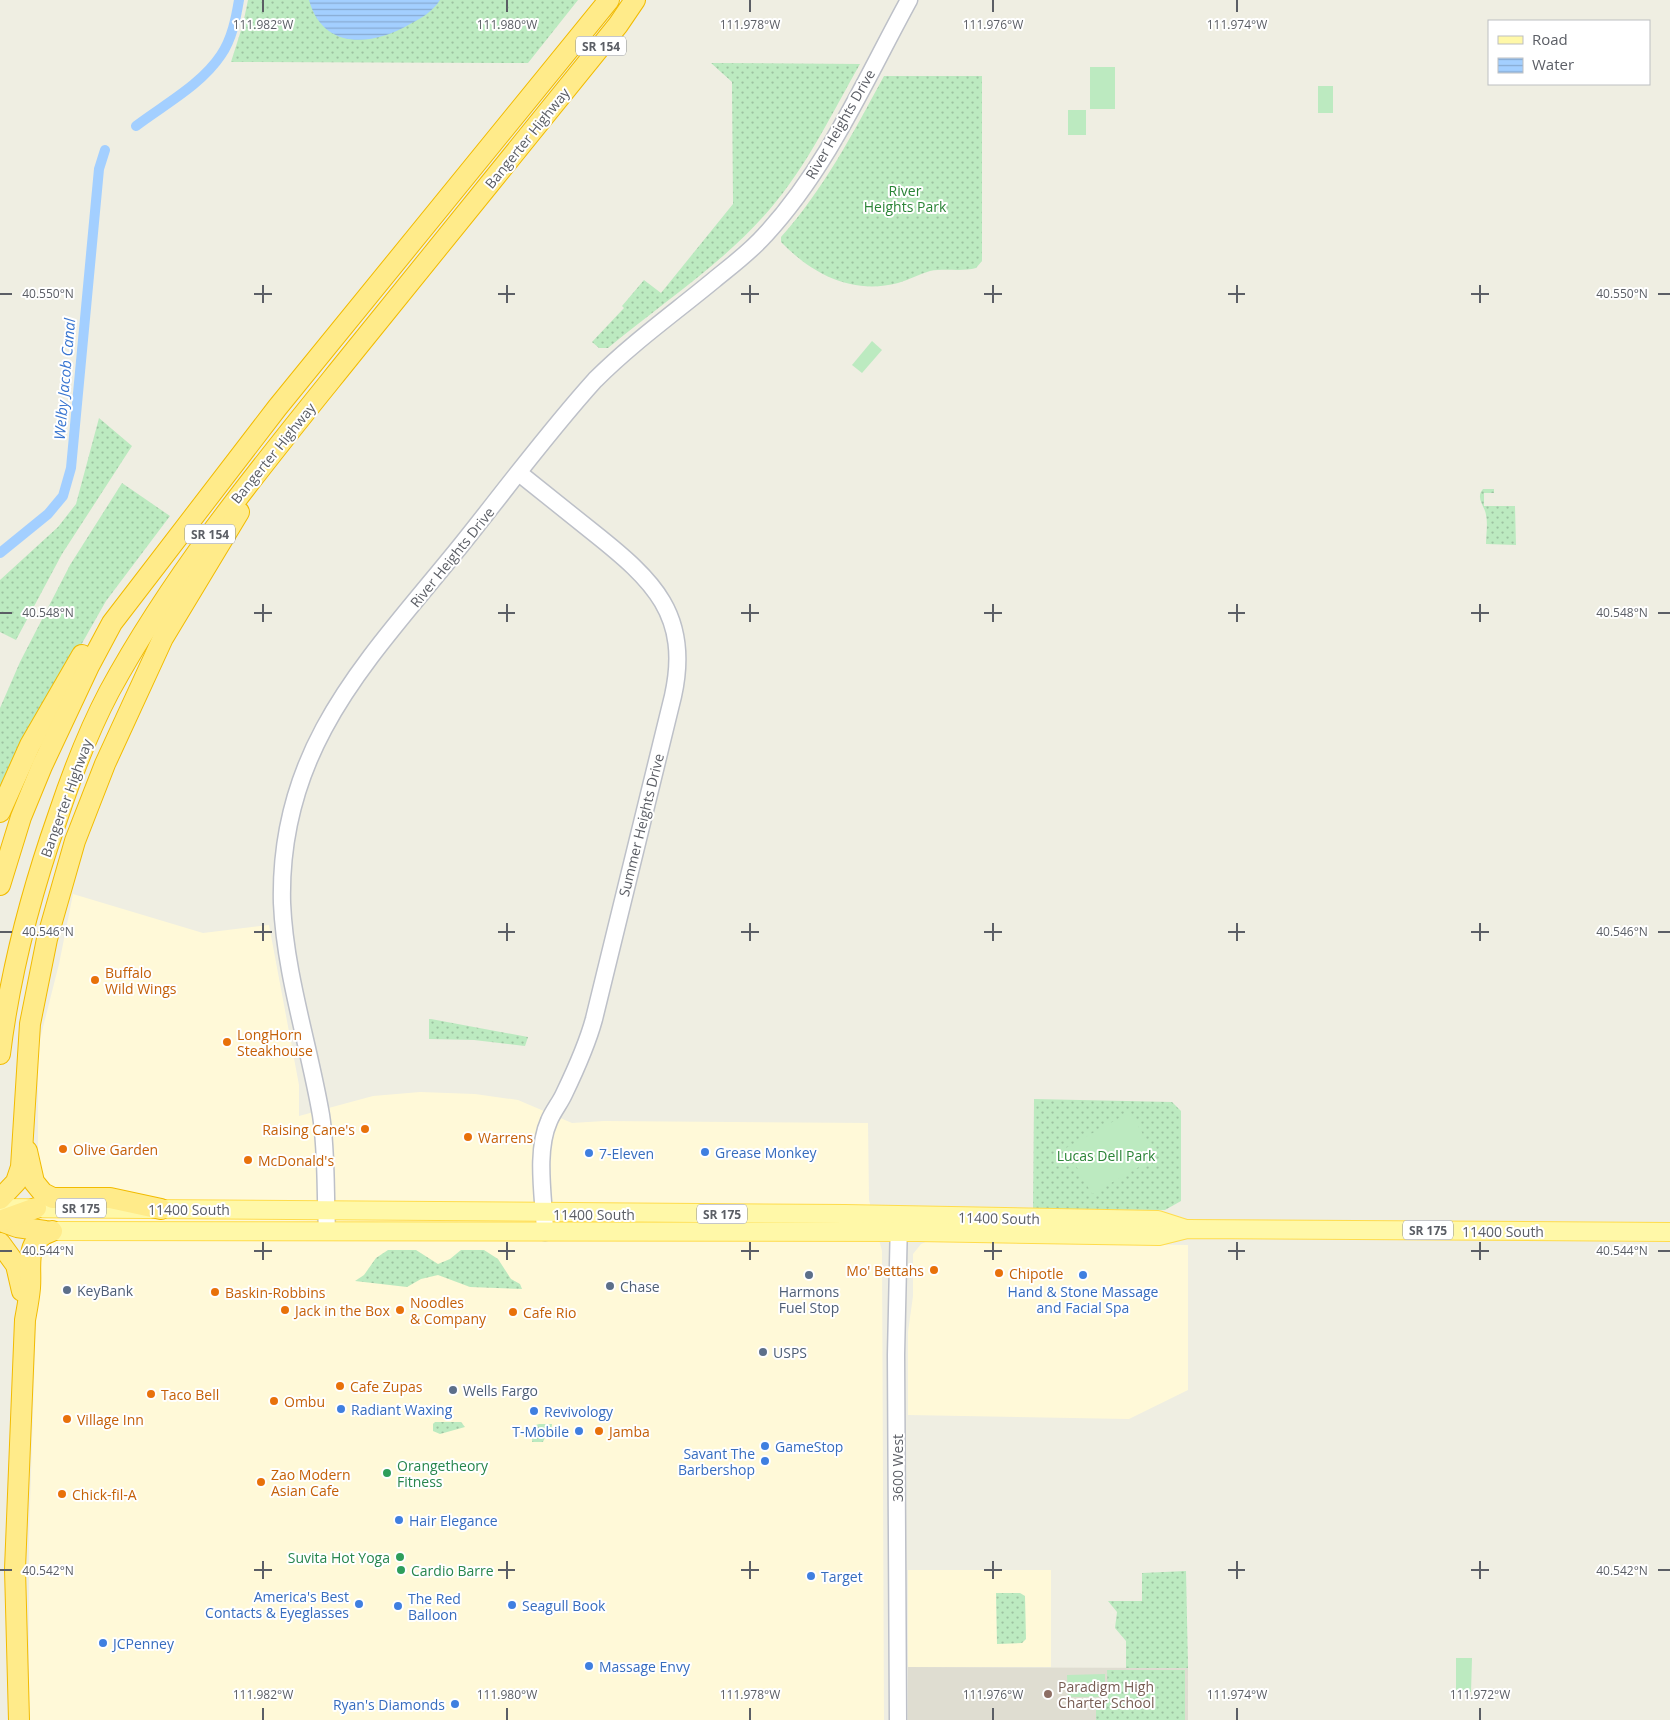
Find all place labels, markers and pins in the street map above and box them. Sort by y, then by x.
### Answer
place label: Buffalo Wild Wings [105,963,177,998]
marker: Buffalo Wild Wings [89,974,101,986]
place label: LongHorn Steakhouse [237,1025,313,1060]
marker: LongHorn Steakhouse [221,1036,233,1048]
place label: Raising Cane's [262,1120,355,1139]
marker: Raising Cane's [359,1123,371,1135]
place label: Warrens [478,1128,534,1147]
marker: Warrens [462,1131,474,1143]
place label: Olive Garden [73,1140,158,1159]
marker: Olive Garden [57,1143,69,1155]
place label: Grease Monkey [715,1143,818,1162]
place label: 7-Eleven [599,1144,654,1163]
marker: Grease Monkey [699,1146,711,1158]
marker: 7-Eleven [583,1147,595,1159]
place label: McDonald's [258,1151,334,1170]
marker: McDonald's [242,1154,254,1166]
place label: Mo' Bettahs [846,1261,924,1280]
marker: Mo' Bettahs [928,1264,940,1276]
place label: Chipotle [1009,1264,1063,1283]
marker: Chipotle [993,1267,1005,1279]
marker: Harmons Fuel Stop [803,1269,815,1281]
marker: Hand & Stone Massage and Facial Spa [1077,1269,1089,1281]
place label: Chase [620,1277,660,1296]
marker: Chase [604,1280,616,1292]
place label: KeyBank [77,1281,134,1300]
place label: Harmons Fuel Stop [779,1282,840,1317]
place label: Hand & Stone Massage and Facial Spa [1008,1282,1159,1317]
place label: Baskin-Robbins [225,1283,326,1302]
marker: KeyBank [61,1284,73,1296]
marker: Baskin-Robbins [209,1286,221,1298]
place label: Noodles & Company [410,1293,487,1328]
place label: Jack in the Box [293,1301,391,1320]
place label: Cafe Rio [523,1303,576,1322]
marker: Jack in the Box [279,1304,291,1316]
marker: Noodles & Company [394,1304,406,1316]
marker: Cafe Rio [507,1306,519,1318]
place label: USPS [773,1343,807,1362]
marker: USPS [757,1346,769,1358]
place label: Cafe Zupas [350,1377,423,1396]
marker: Cafe Zupas [334,1380,346,1392]
place label: Wells Fargo [463,1381,538,1400]
marker: Wells Fargo [447,1384,459,1396]
place label: Taco Bell [161,1385,219,1404]
marker: Taco Bell [145,1388,157,1400]
place label: Ombu [284,1392,325,1411]
marker: Ombu [268,1395,280,1407]
place label: Radiant Waxing [351,1400,453,1419]
place label: Revivology [544,1402,614,1421]
marker: Radiant Waxing [335,1403,347,1415]
marker: Revivology [528,1405,540,1417]
place label: Village Inn [77,1410,144,1429]
marker: Village Inn [61,1413,73,1425]
place label: T-Mobile [512,1422,569,1441]
place label: Jamba [607,1422,650,1441]
marker: T-Mobile [573,1425,585,1437]
marker: Jamba [593,1425,605,1437]
place label: GameStop [775,1437,843,1456]
marker: GameStop [759,1440,771,1452]
place label: Savant The Barbershop [678,1444,755,1479]
marker: Savant The Barbershop [759,1455,771,1467]
place label: Orangetheory Fitness [397,1456,489,1491]
place label: Zao Modern Asian Cafe [271,1465,351,1500]
marker: Orangetheory Fitness [381,1467,393,1479]
marker: Zao Modern Asian Cafe [255,1476,267,1488]
place label: Chick-fil-A [72,1485,137,1504]
marker: Chick-fil-A [56,1488,68,1500]
place label: Hair Elegance [409,1511,498,1530]
marker: Hair Elegance [393,1514,405,1526]
place label: Suvita Hot Yoga [288,1548,390,1567]
marker: Suvita Hot Yoga [394,1551,406,1563]
place label: Cardio Barre [411,1561,494,1580]
marker: Cardio Barre [395,1564,407,1576]
place label: Target [821,1567,863,1586]
marker: Target [805,1570,817,1582]
place label: America's Best Contacts & Eyeglasses [205,1587,349,1622]
place label: The Red Balloon [408,1589,461,1624]
place label: Seagull Book [522,1596,606,1615]
marker: America's Best Contacts & Eyeglasses [353,1598,365,1610]
marker: Seagull Book [506,1599,518,1611]
marker: The Red Balloon [392,1600,404,1612]
place label: JCPenney [111,1634,175,1653]
marker: JCPenney [97,1637,109,1649]
place label: Massage Envy [599,1657,691,1676]
marker: Massage Envy [583,1660,595,1672]
place label: Paradigm High Charter School [1058,1677,1154,1712]
marker: Paradigm High Charter School [1042,1688,1054,1700]
place label: Ryan's Diamonds [333,1695,445,1714]
marker: Ryan's Diamonds [449,1698,461,1710]

